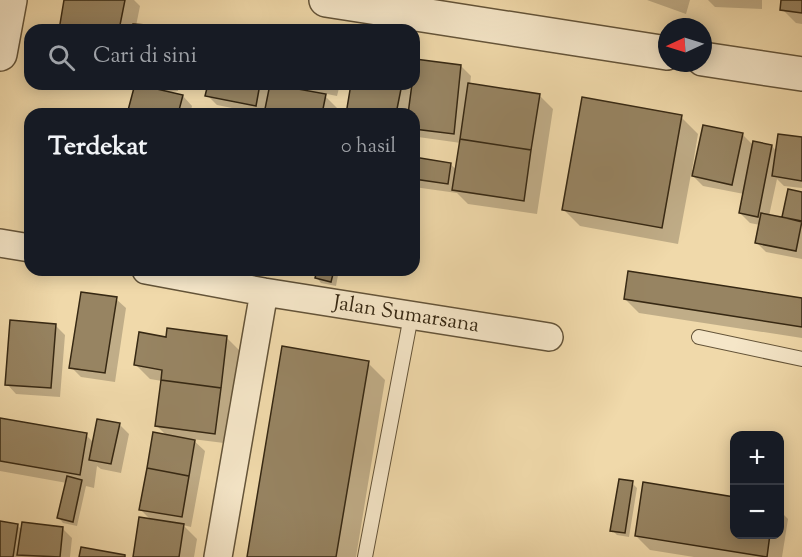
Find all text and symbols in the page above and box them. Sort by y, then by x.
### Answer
north arrow [658,18,712,72]
search box [24,24,420,90]
icon: search [45,41,78,74]
text: Cari di sini [93,41,197,73]
text: Terdekat [48,129,147,166]
text: 0 hasil [341,133,396,162]
street label: Jalan Sumarsana [330,288,481,341]
map controls [730,431,784,539]
button: + [730,431,784,485]
button: − [730,485,784,539]

